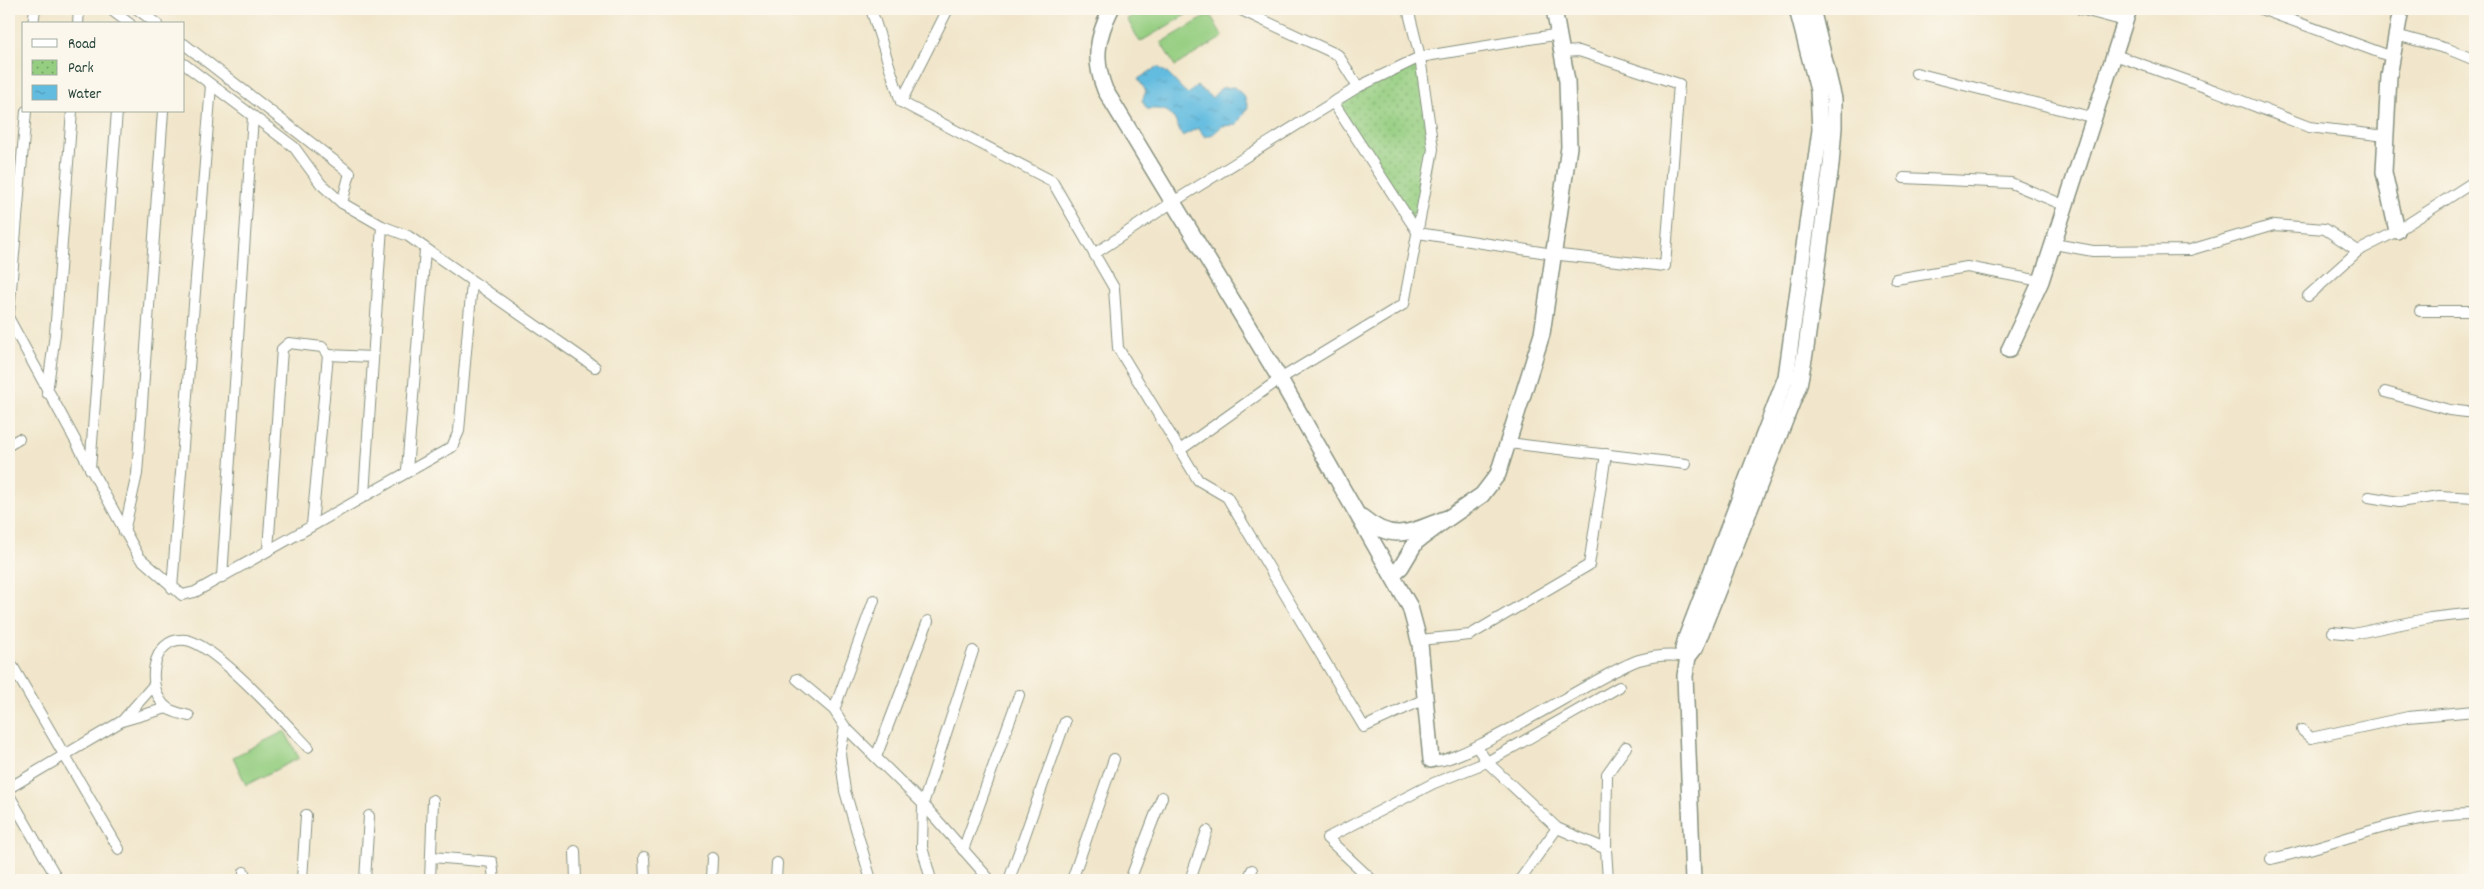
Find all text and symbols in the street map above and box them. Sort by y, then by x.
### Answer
legend [22,22,185,112]
text: Road [68,34,96,56]
text: Park [68,58,94,80]
text: Water [68,84,102,106]

